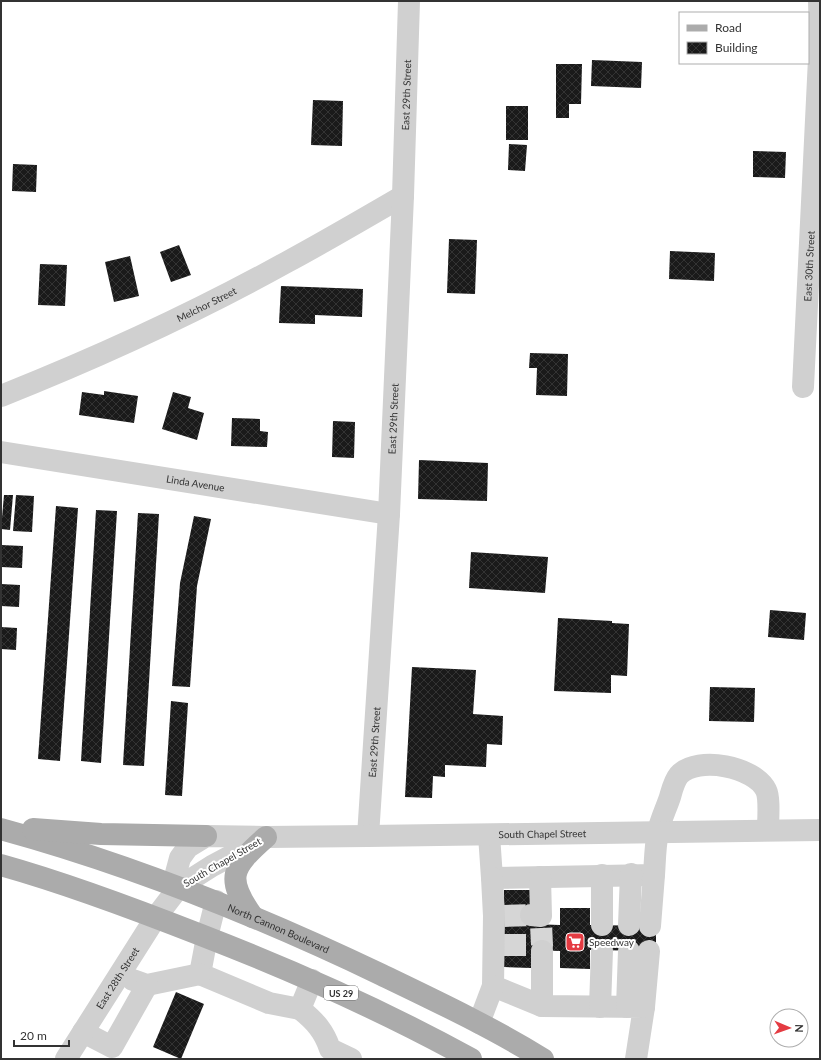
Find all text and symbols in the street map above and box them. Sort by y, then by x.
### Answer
legend [679,12,809,64]
text: Road [715,20,742,35]
text: Building [715,40,758,55]
street label: East 29th Street [399,59,413,131]
street label: East 30th Street [801,230,817,302]
street label: Melchor Street [175,284,239,324]
street label: East 29th Street [386,383,401,454]
street label: Linda Avenue [165,472,226,494]
street label: East 29th Street [366,706,382,778]
street label: South Chapel Street [498,827,587,840]
street label: South Chapel Street [181,835,263,889]
street label: North Cannon Boulevard [226,901,331,956]
supermarket icon: Speedway [564,931,586,953]
place label: Speedway [589,936,635,948]
street label: East 28th Street [93,944,142,1011]
road number: US 29 [324,986,358,1000]
north arrow [769,1008,809,1048]
scale bar [14,1022,69,1048]
text: N [793,1024,806,1033]
text: 20 m [20,1028,47,1043]

